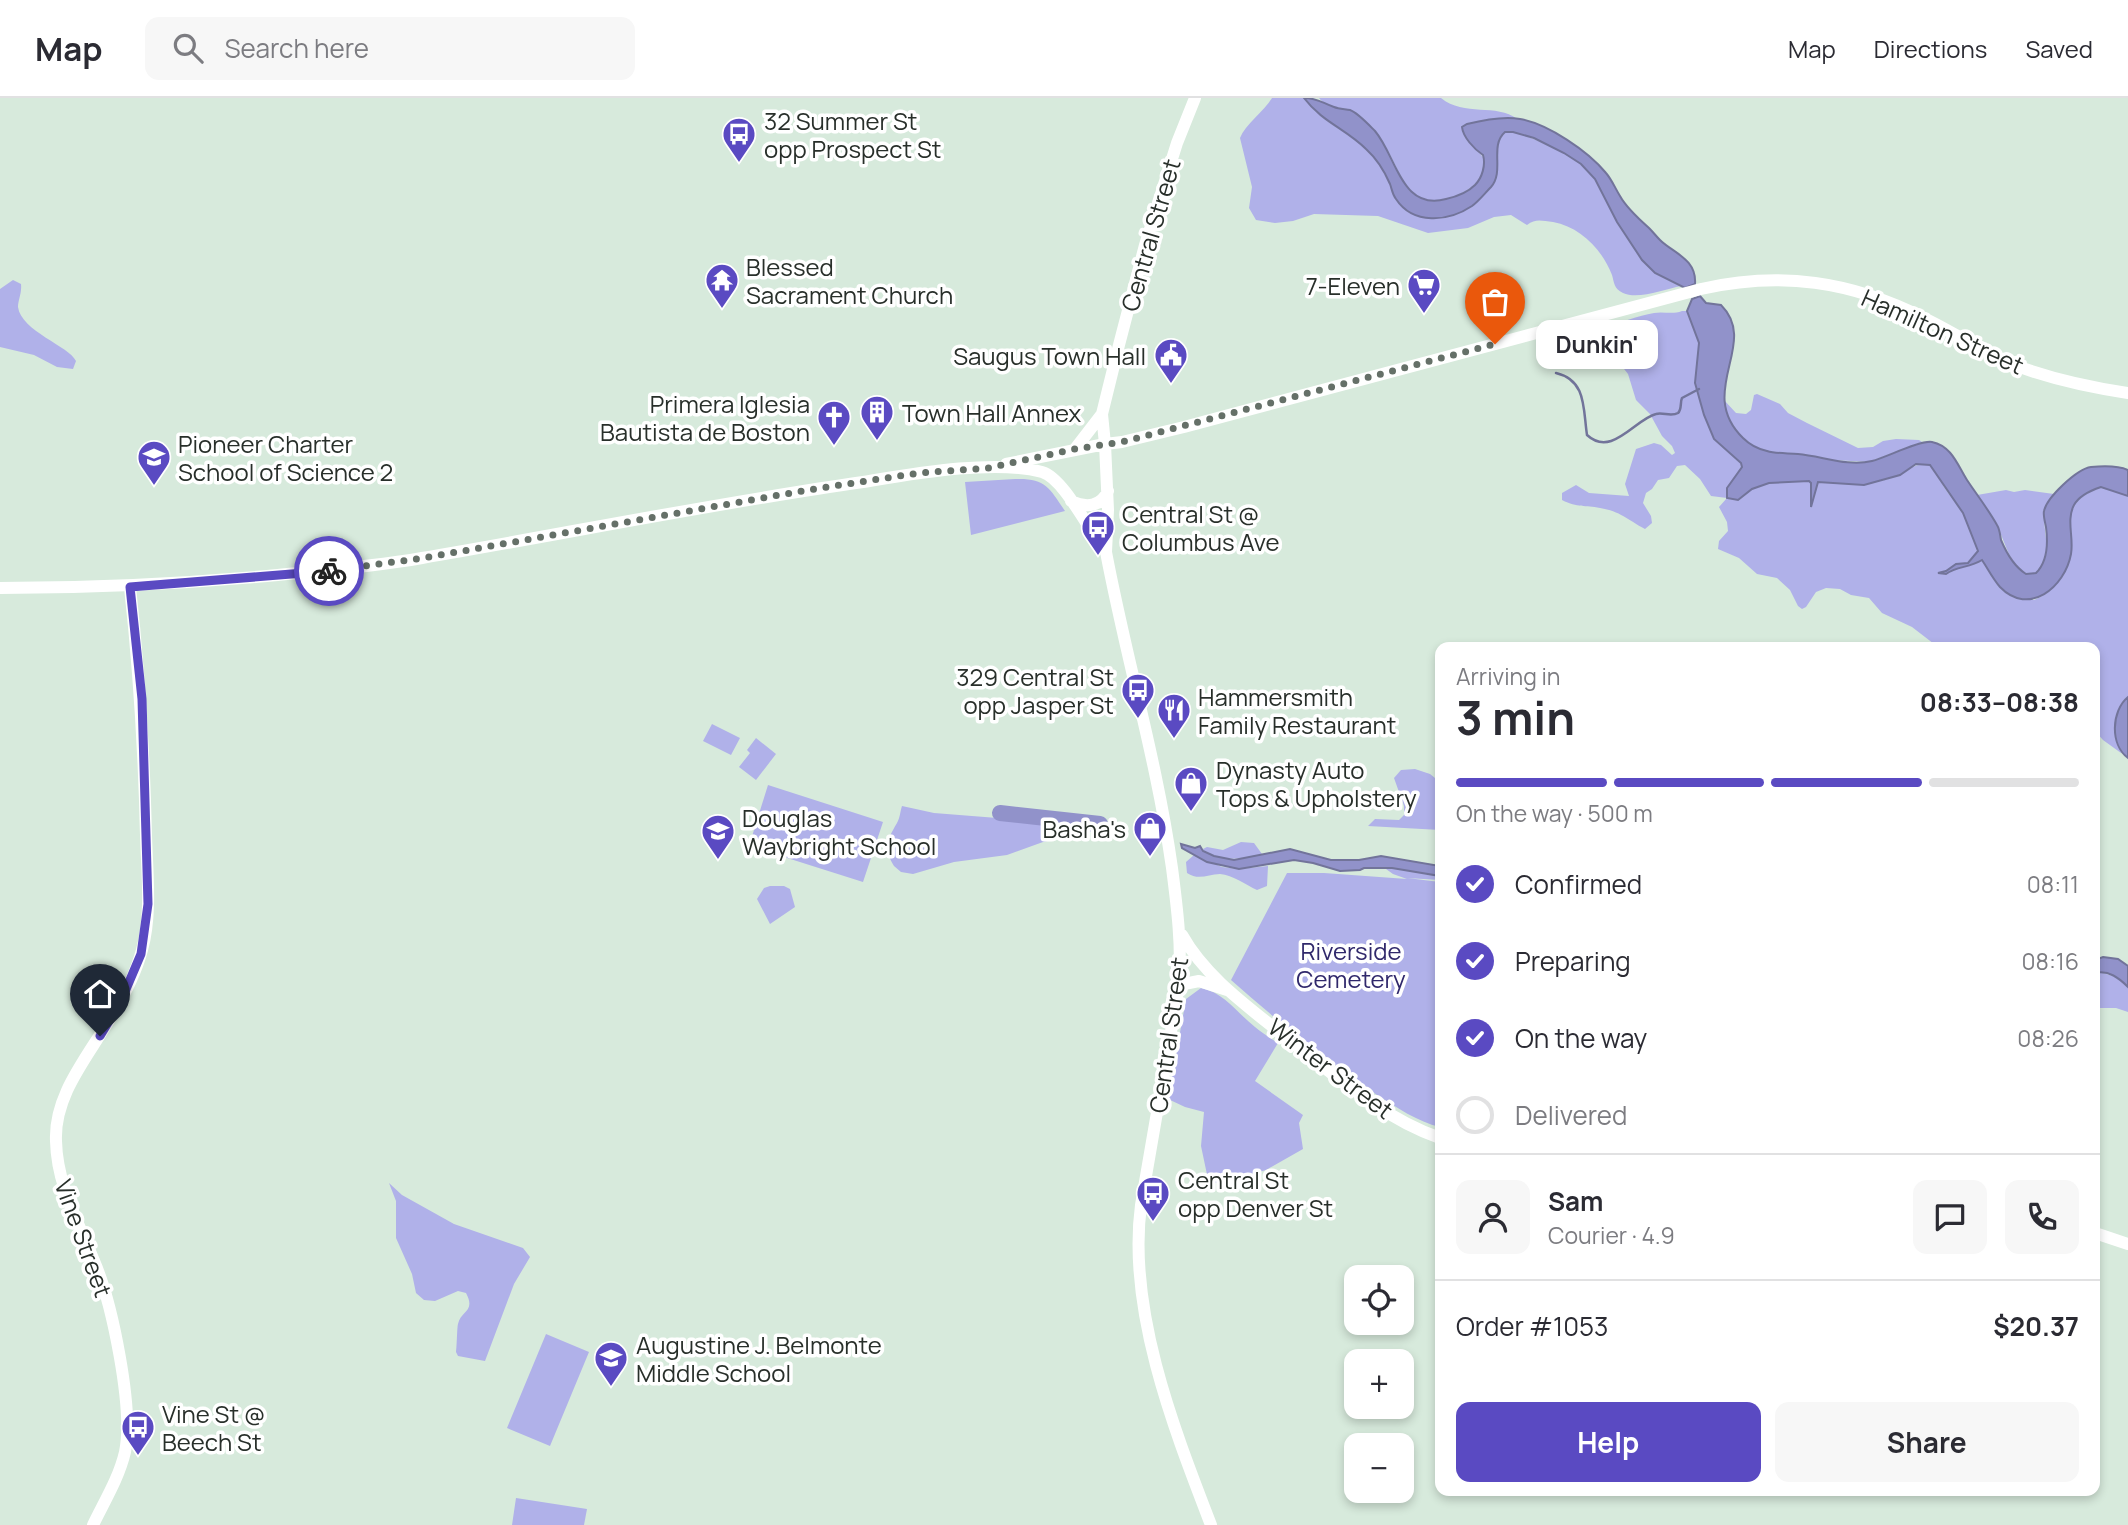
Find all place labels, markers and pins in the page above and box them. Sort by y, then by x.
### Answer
place label: 32 Summer St opp Prospect St [764,104,941,165]
bus stop icon: 32 Summer St opp Prospect St [720,115,758,164]
place label: Blessed Sacrament Church [746,250,953,311]
temple icon: Blessed Sacrament Church [703,261,741,310]
supermarket icon: 7-Eleven [1405,266,1443,315]
place label: 7-Eleven [1306,269,1400,302]
pin [1465,272,1525,344]
callout: Dunkin' [1537,320,1660,368]
public building icon: Saugus Town Hall [1152,336,1190,385]
place label: Saugus Town Hall [953,339,1146,372]
place label: Primera Iglesia Bautista de Boston [600,387,810,448]
building icon: Town Hall Annex [858,393,896,442]
place label: Town Hall Annex [902,396,1082,429]
church icon: Primera Iglesia Bautista de Boston [815,398,853,447]
place label: Pioneer Charter School of Science 2 [178,427,393,488]
school or university icon: Pioneer Charter School of Science 2 [135,438,173,487]
place label: Central St @ Columbus Ave [1122,497,1279,558]
bus stop icon: Central St @ Columbus Ave [1079,508,1117,557]
place label: 329 Central St opp Jasper St [956,660,1114,721]
bus stop icon: 329 Central St opp Jasper St [1119,671,1157,720]
place label: Hammersmith Family Restaurant [1198,680,1396,741]
restaurant icon: Hammersmith Family Restaurant [1155,691,1193,740]
place label: Dynasty Auto Tops & Upholstery [1216,753,1417,814]
shop icon: Dynasty Auto Tops & Upholstery [1172,764,1210,813]
place label: Douglas Waybright School [742,801,936,862]
shop icon: Basha's [1131,809,1169,858]
school or university icon: Douglas Waybright School [699,812,737,861]
place label: Basha's [1042,812,1126,845]
pin [70,964,130,1036]
place label: Central St opp Denver St [1178,1163,1333,1224]
bus stop icon: Central St opp Denver St [1134,1174,1172,1223]
place label: Augustine J. Belmonte Middle School [636,1328,882,1389]
school or university icon: Augustine J. Belmonte Middle School [592,1339,630,1388]
place label: Vine St @ Beech St [162,1397,266,1458]
bus stop icon: Vine St @ Beech St [119,1408,157,1457]

